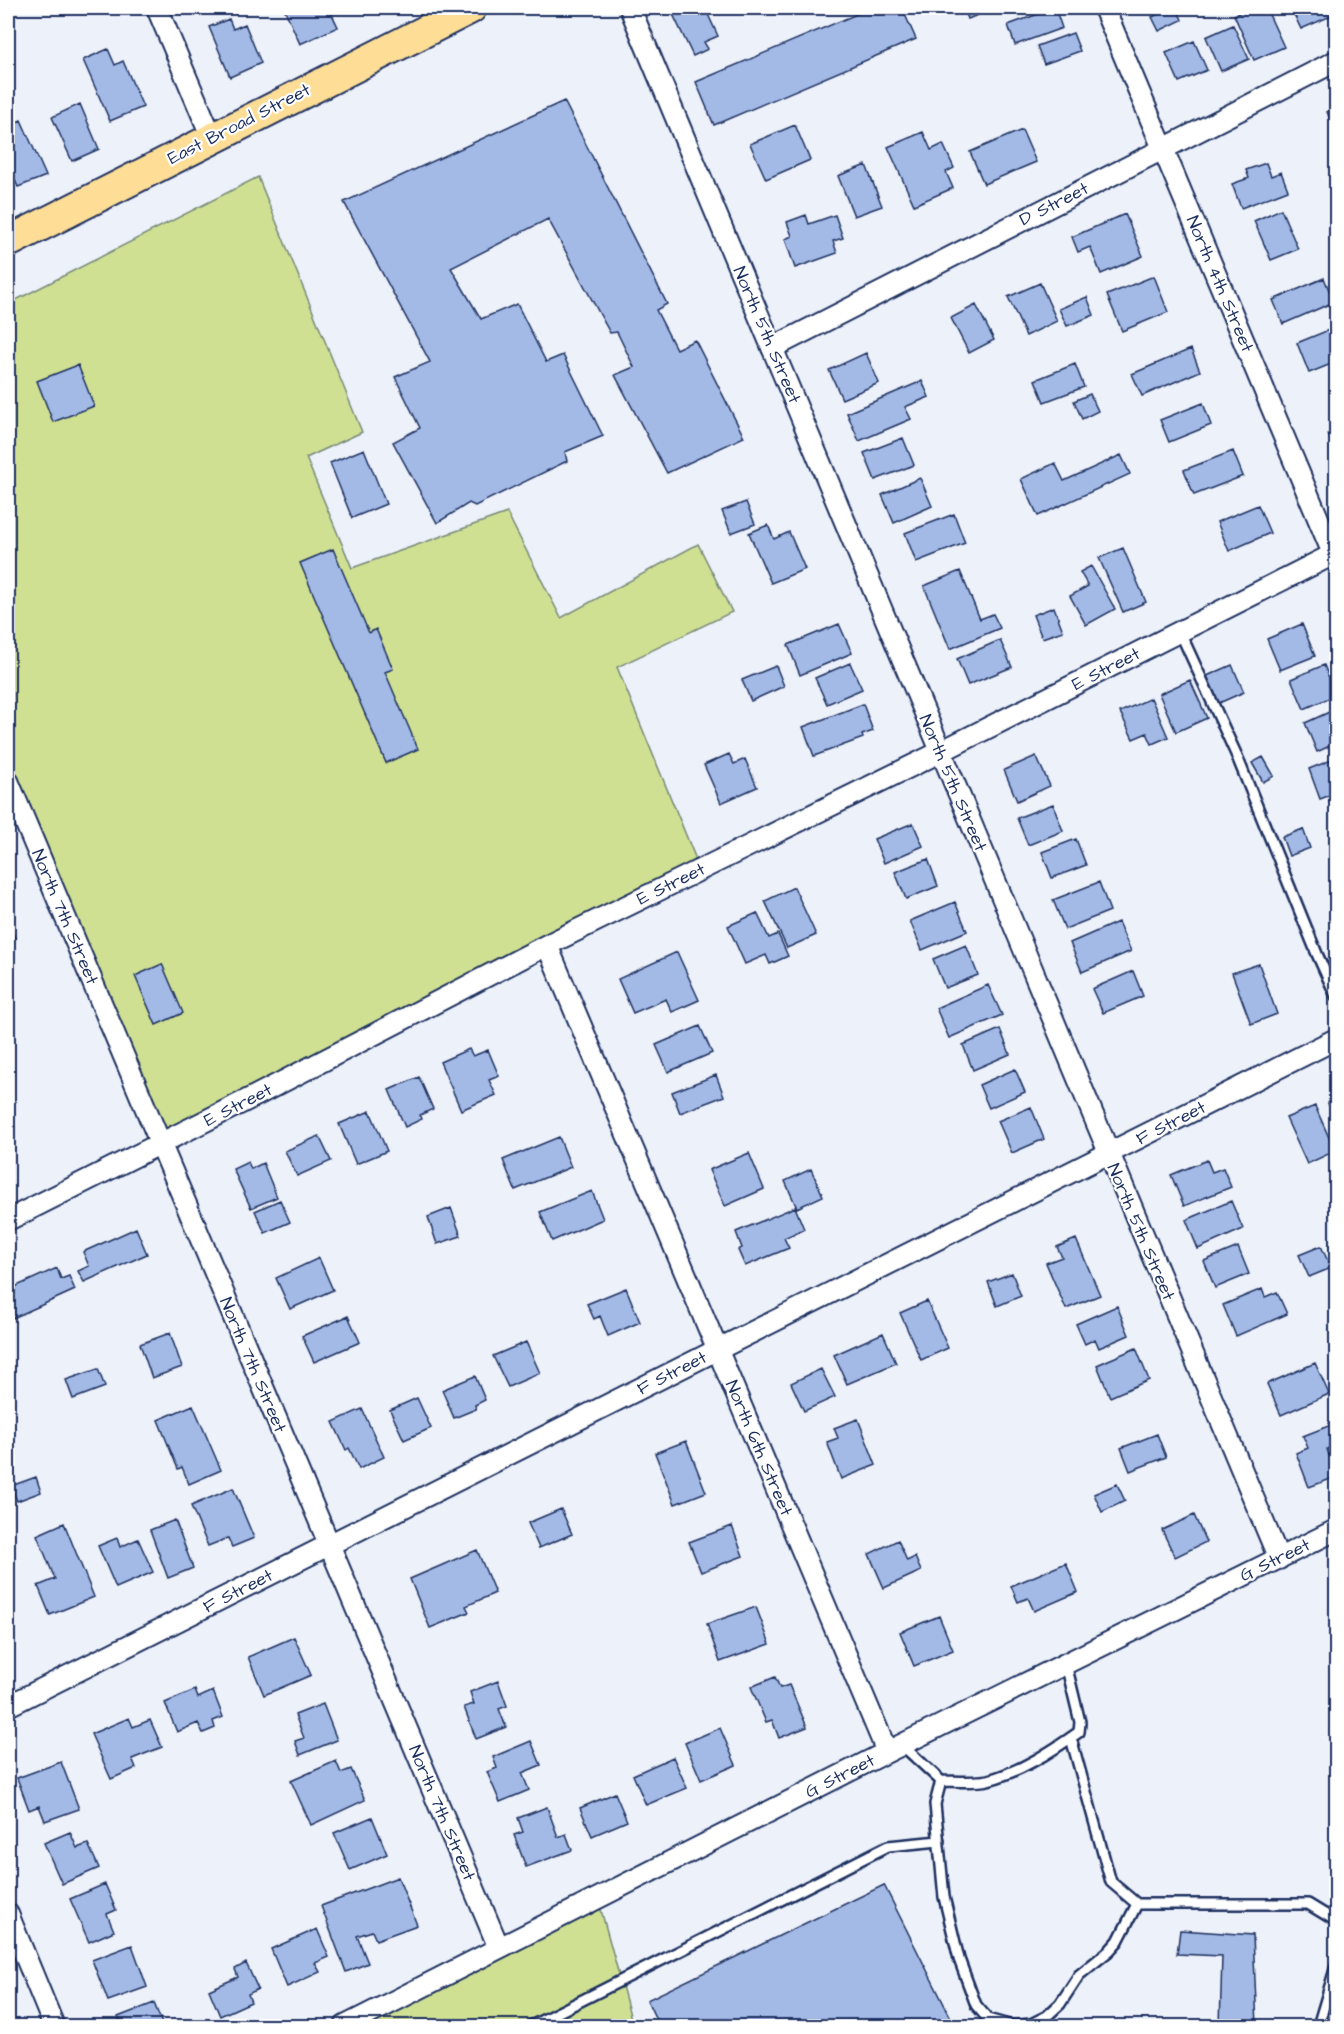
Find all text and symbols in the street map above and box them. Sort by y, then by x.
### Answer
street label: East Broad Street [163,77,315,171]
street label: D Street [1015,176,1093,232]
street label: North 4th Street [1180,212,1260,357]
street label: North 5th Street [727,263,807,408]
street label: E Street [1068,641,1145,697]
street label: North 5th Street [913,711,993,856]
street label: North 7th Street [25,845,105,989]
street label: E Street [633,856,710,911]
street label: E Street [200,1077,277,1133]
street label: F Street [1132,1094,1211,1151]
street label: North 5th Street [1101,1160,1181,1305]
street label: North 7th Street [213,1293,293,1437]
street label: F Street [633,1344,712,1401]
street label: North 6th Street [719,1376,799,1520]
street label: G Street [1236,1532,1315,1588]
street label: F Street [199,1562,278,1619]
street label: North 7th Street [402,1741,482,1885]
street label: G Street [801,1747,880,1804]

